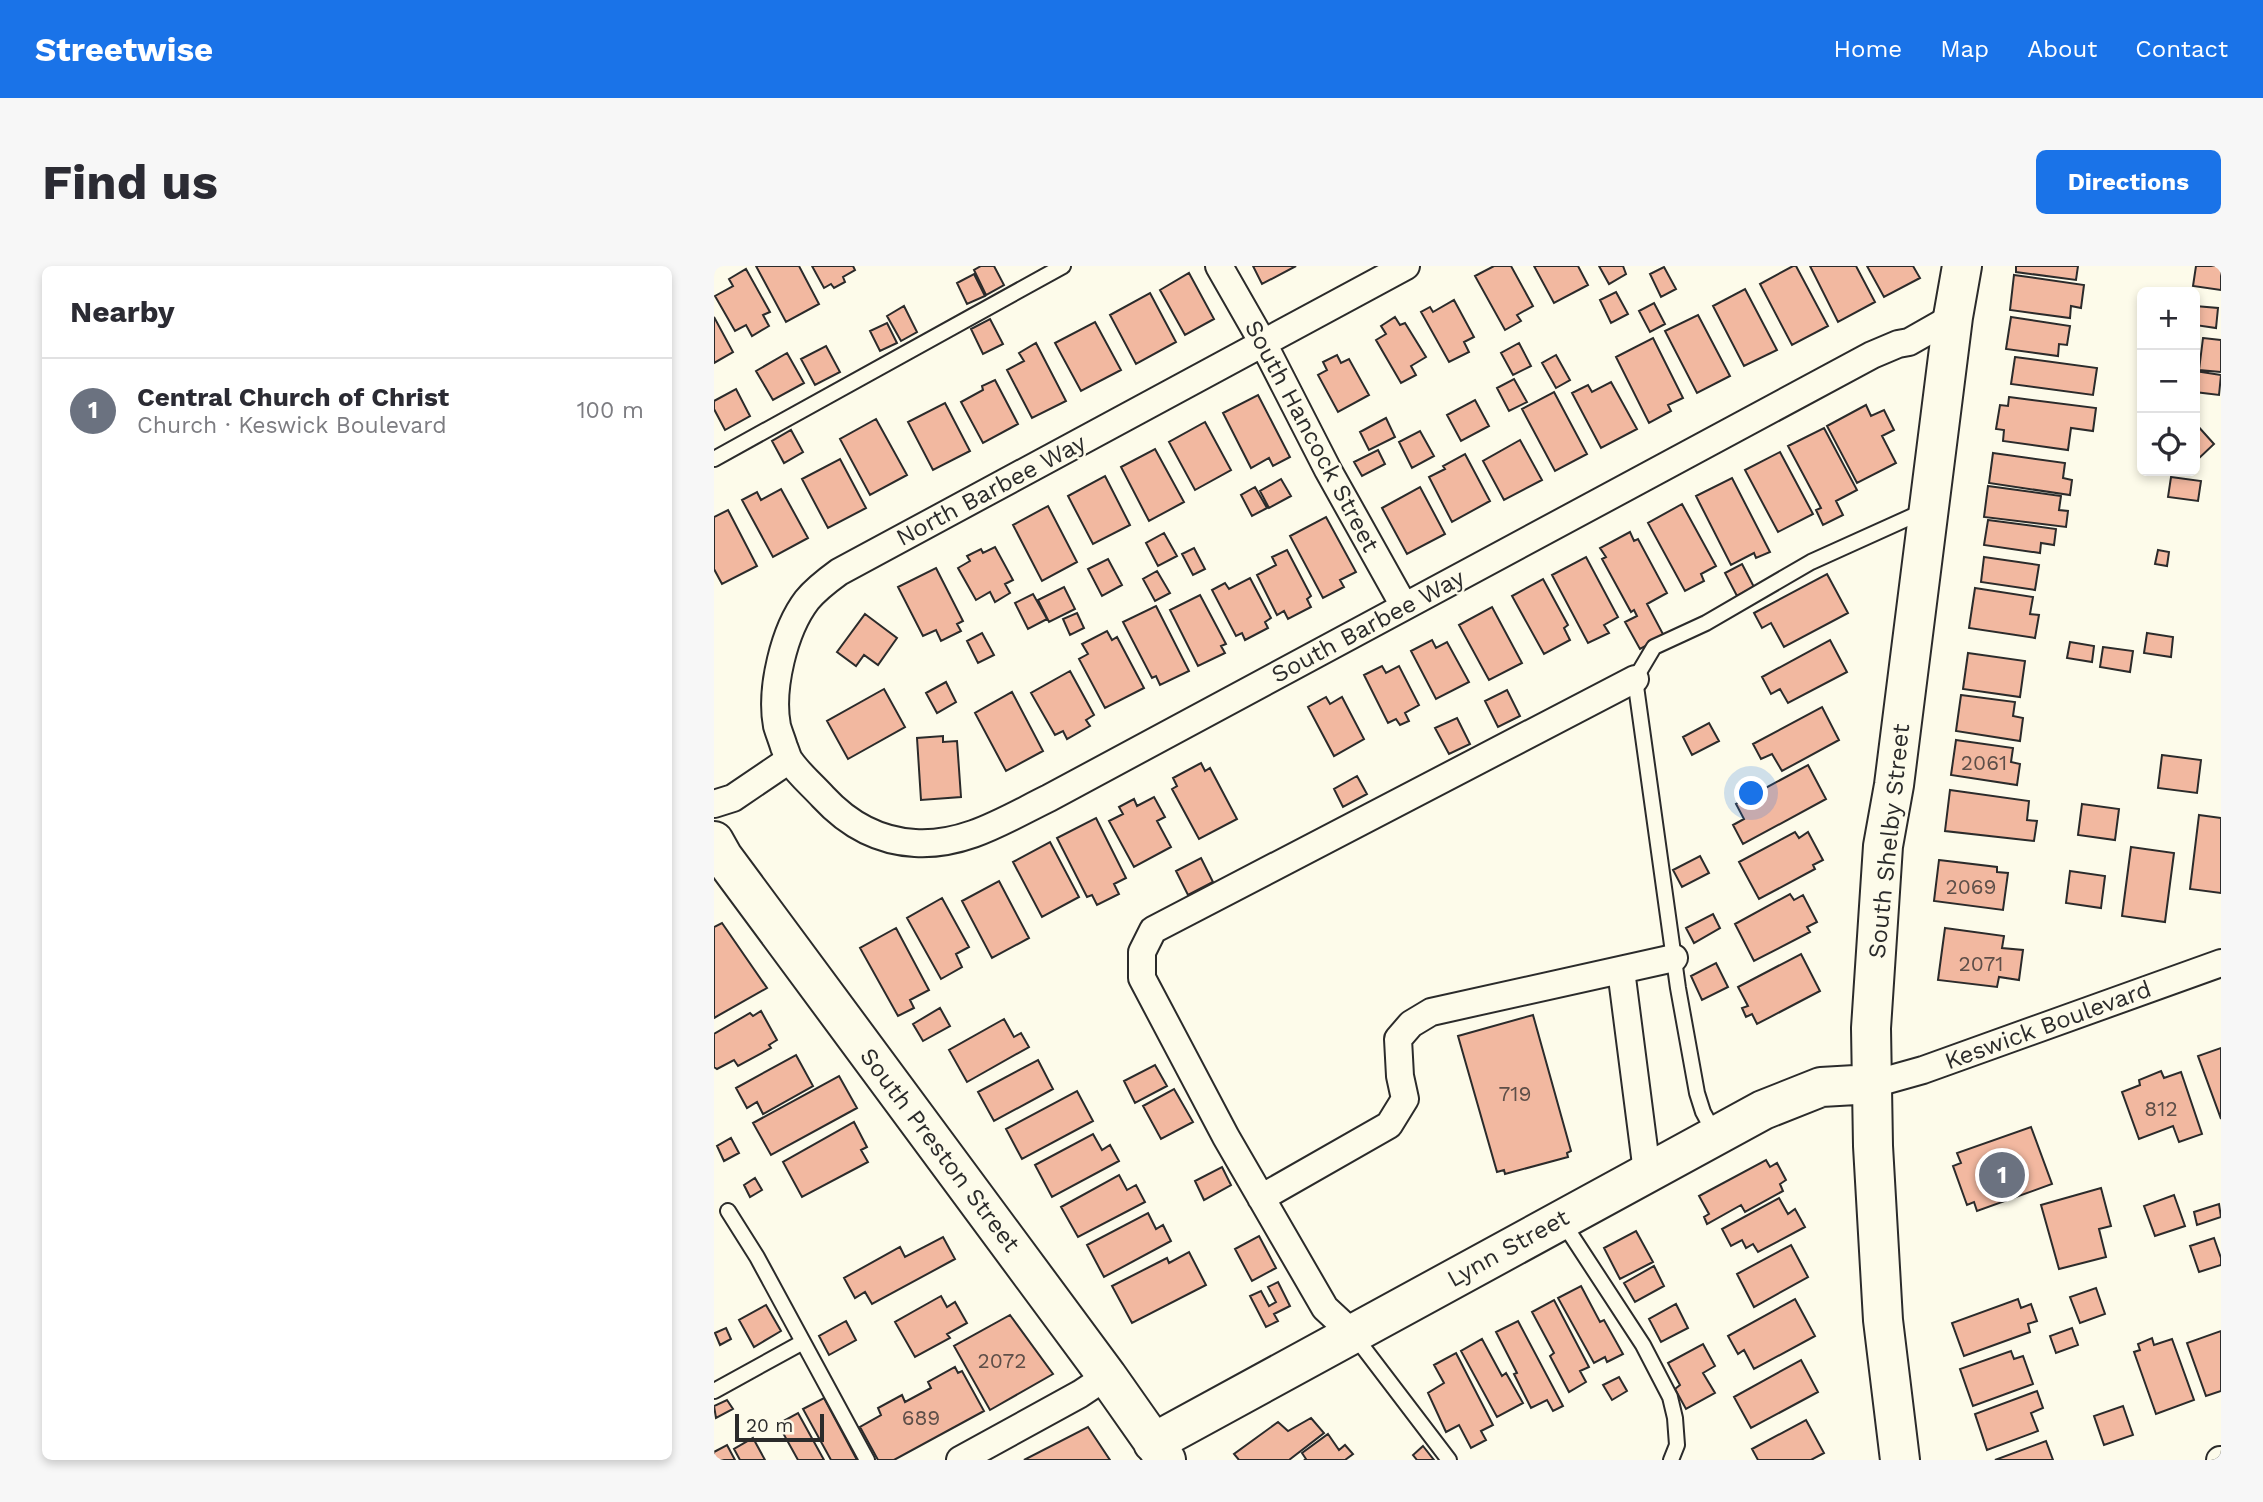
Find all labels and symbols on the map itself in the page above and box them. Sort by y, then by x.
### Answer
street label: South Hancock Street [1239,315,1385,557]
street label: North Barbee Way [891,428,1091,552]
street label: South Barbee Way [1267,563,1470,689]
street label: South Shelby Street [1863,722,1915,960]
house number: 2061 [1961,750,2007,775]
your location [1734,776,1768,810]
house number: 2069 [1945,874,1997,899]
house number: 2071 [1959,951,2003,976]
street label: Keswick Boulevard [1941,975,2155,1075]
street label: South Preston Street [854,1043,1026,1257]
house number: 719 [1499,1081,1531,1106]
house number: 812 [2144,1096,2178,1121]
pin: 1 [1979,1149,2025,1201]
street label: Lynn Street [1442,1203,1574,1293]
house number: 2072 [978,1348,1026,1373]
house number: 689 [902,1405,940,1430]
scale bar [735,1411,824,1443]

